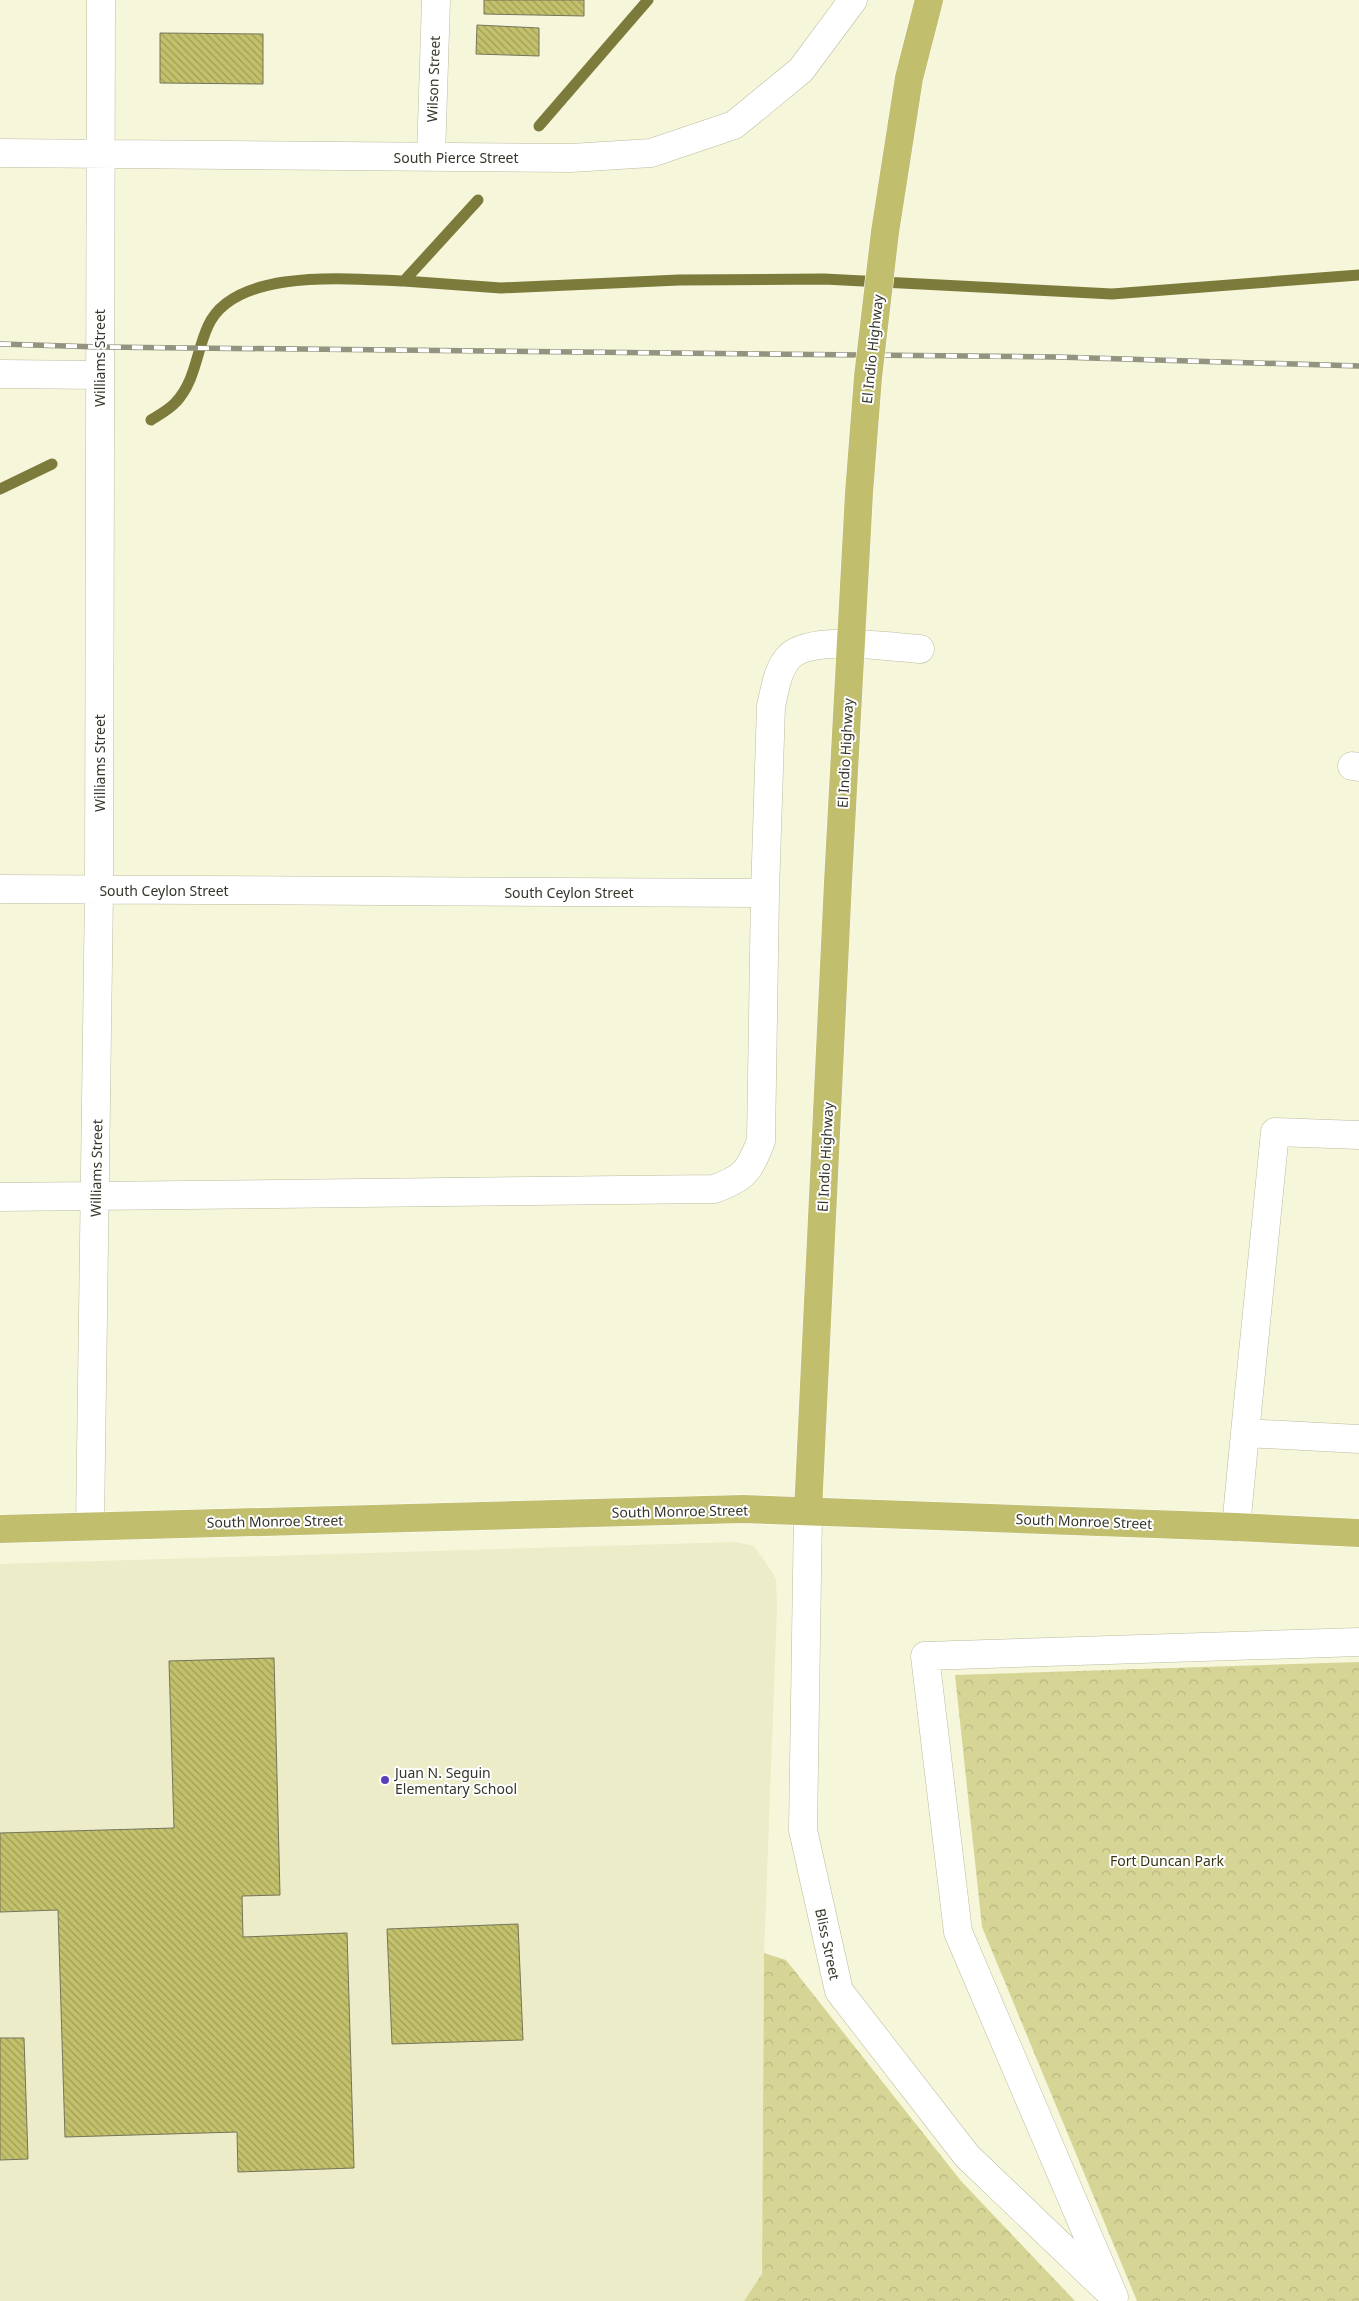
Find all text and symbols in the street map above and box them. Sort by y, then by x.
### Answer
street label: Wilson Street [422,35,444,123]
street label: South Pierce Street [394,148,518,167]
street label: El Indio Highway [857,292,887,405]
street label: Williams Street [90,309,109,407]
street label: El Indio Highway [833,697,857,808]
street label: Williams Street [90,714,109,812]
street label: South Ceylon Street [99,881,229,900]
street label: South Ceylon Street [504,883,634,902]
street label: El Indio Highway [813,1101,837,1212]
street label: Williams Street [86,1119,106,1217]
street label: South Monroe Street [612,1500,748,1522]
street label: South Monroe Street [1015,1509,1153,1533]
street label: South Monroe Street [207,1510,343,1532]
place label: Juan N. Seguin Elementary School [393,1763,517,1798]
marker: Juan N. Seguin Elementary School [379,1774,391,1786]
park label: Fort Duncan Park [1110,1851,1225,1870]
street label: Bliss Street [811,1907,845,1981]

